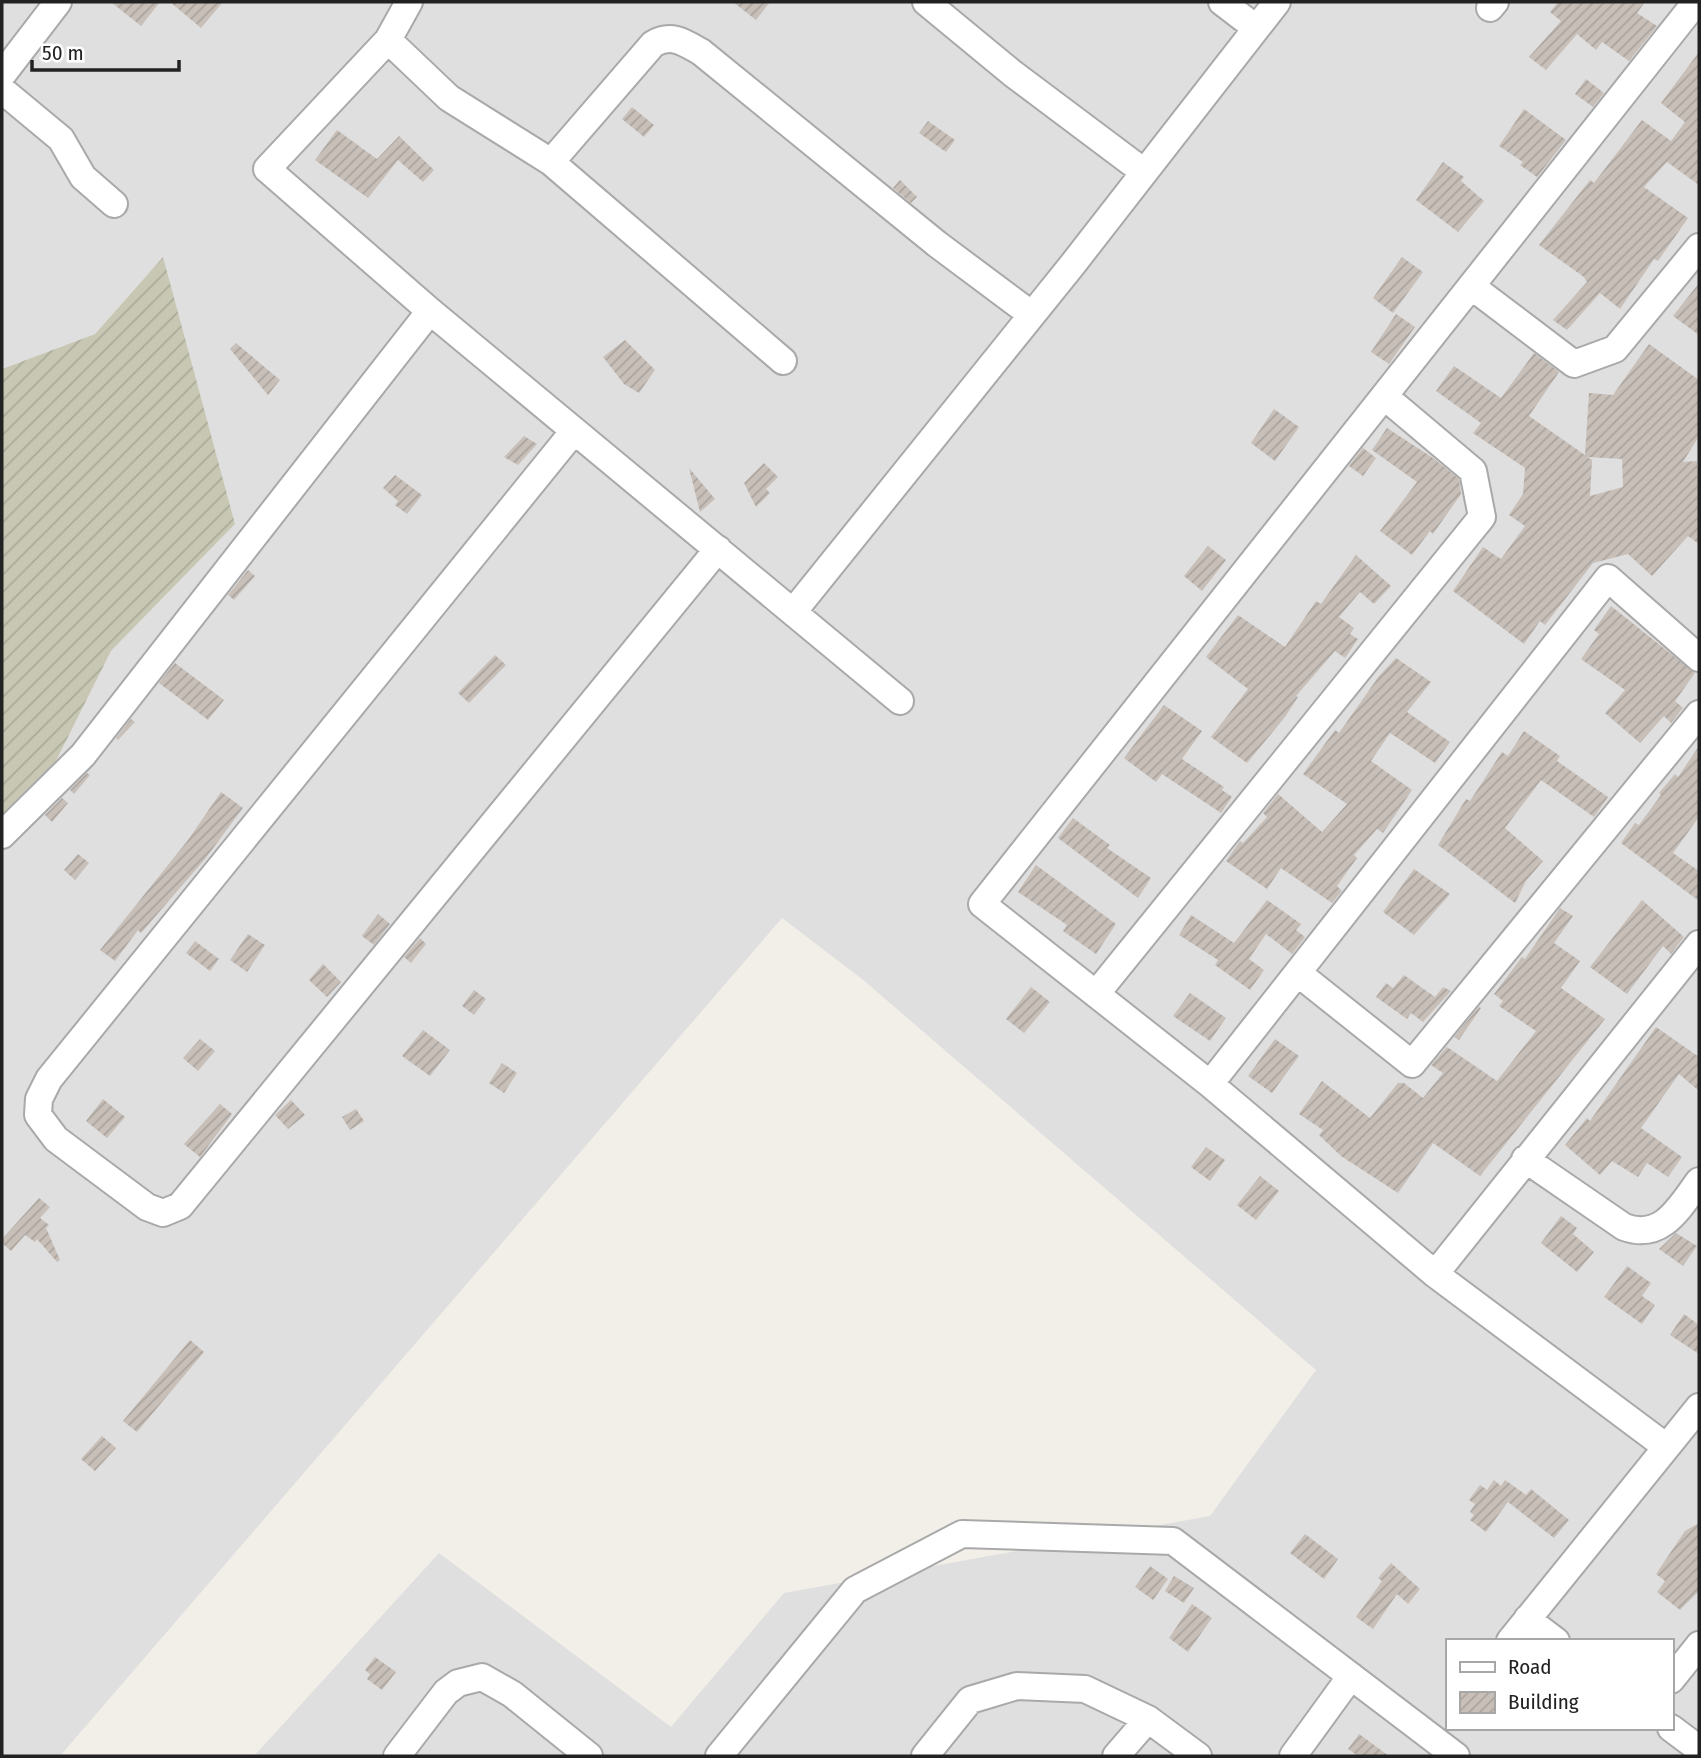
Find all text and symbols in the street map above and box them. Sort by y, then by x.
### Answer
scale bar [32,28,178,72]
text: 50 m [42,40,84,66]
legend [1446,1639,1673,1730]
text: Road [1508,1654,1552,1680]
text: Building [1508,1689,1579,1715]

